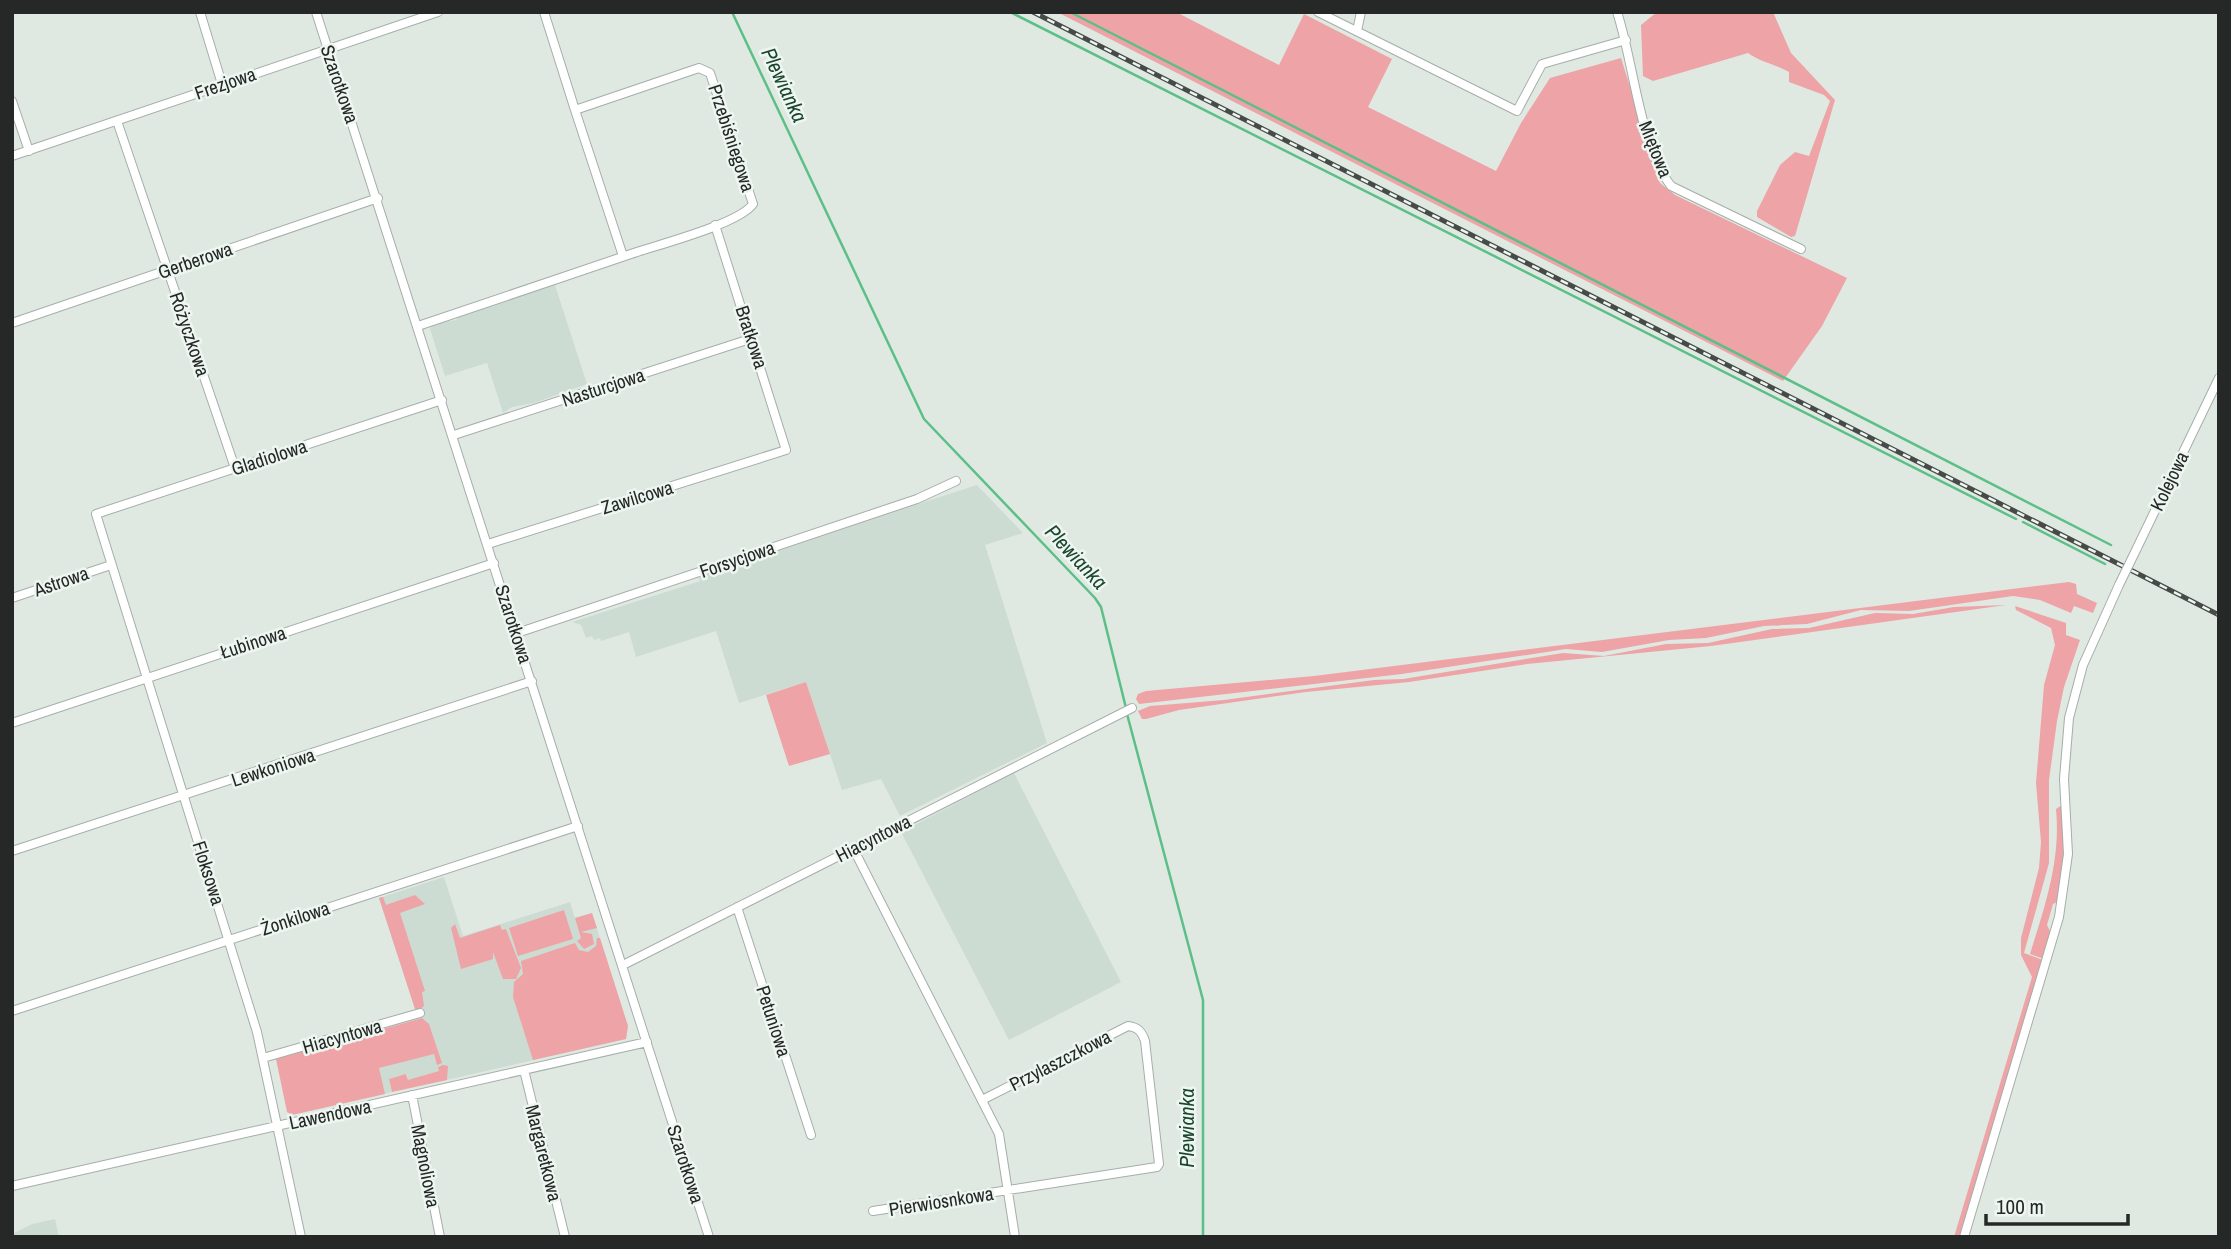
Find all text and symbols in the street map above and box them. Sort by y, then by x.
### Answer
street label: Szarotkowa [314,41,366,127]
water label: Plewianka [755,43,814,127]
street label: Frezjowa [191,60,259,106]
street label: Przebiśniegowa [702,81,762,195]
street label: Miętowa [1633,117,1679,181]
street label: Gerberowa [154,235,236,285]
street label: Różyczkowa [163,288,217,380]
street label: Bratkowa [730,302,774,372]
street label: Nasturcjowa [558,361,648,413]
street label: Gladiolowa [228,432,310,481]
street label: Kolejowa [2143,447,2195,515]
street label: Zawilcowa [598,474,676,520]
water label: Plewianka [1039,518,1114,596]
street label: Forsycjowa [696,534,778,584]
street label: Astrowa [29,559,92,603]
street label: Szarotkowa [489,581,539,667]
street label: Łubinowa [217,619,289,665]
street label: Lewkoniowa [228,741,319,793]
street label: Hiacyntowa [831,808,915,868]
street label: Floksowa [186,838,232,909]
street label: Żonkilowa [257,895,333,941]
street label: Petuniowa [750,982,798,1060]
street label: Hiacyntowa [299,1012,385,1060]
street label: Przylaszczkowa [1005,1023,1116,1097]
water label: Plewianka [1172,1088,1201,1168]
street label: Lawendowa [287,1093,374,1135]
street label: Margaretkowa [519,1102,569,1204]
street label: Szarotkowa [661,1121,711,1207]
street label: Magnoliowa [405,1122,447,1210]
street label: Pierwiosnkowa [887,1180,996,1222]
scale bar [1986,1182,2128,1226]
text: 100 m [1996,1192,2044,1221]

